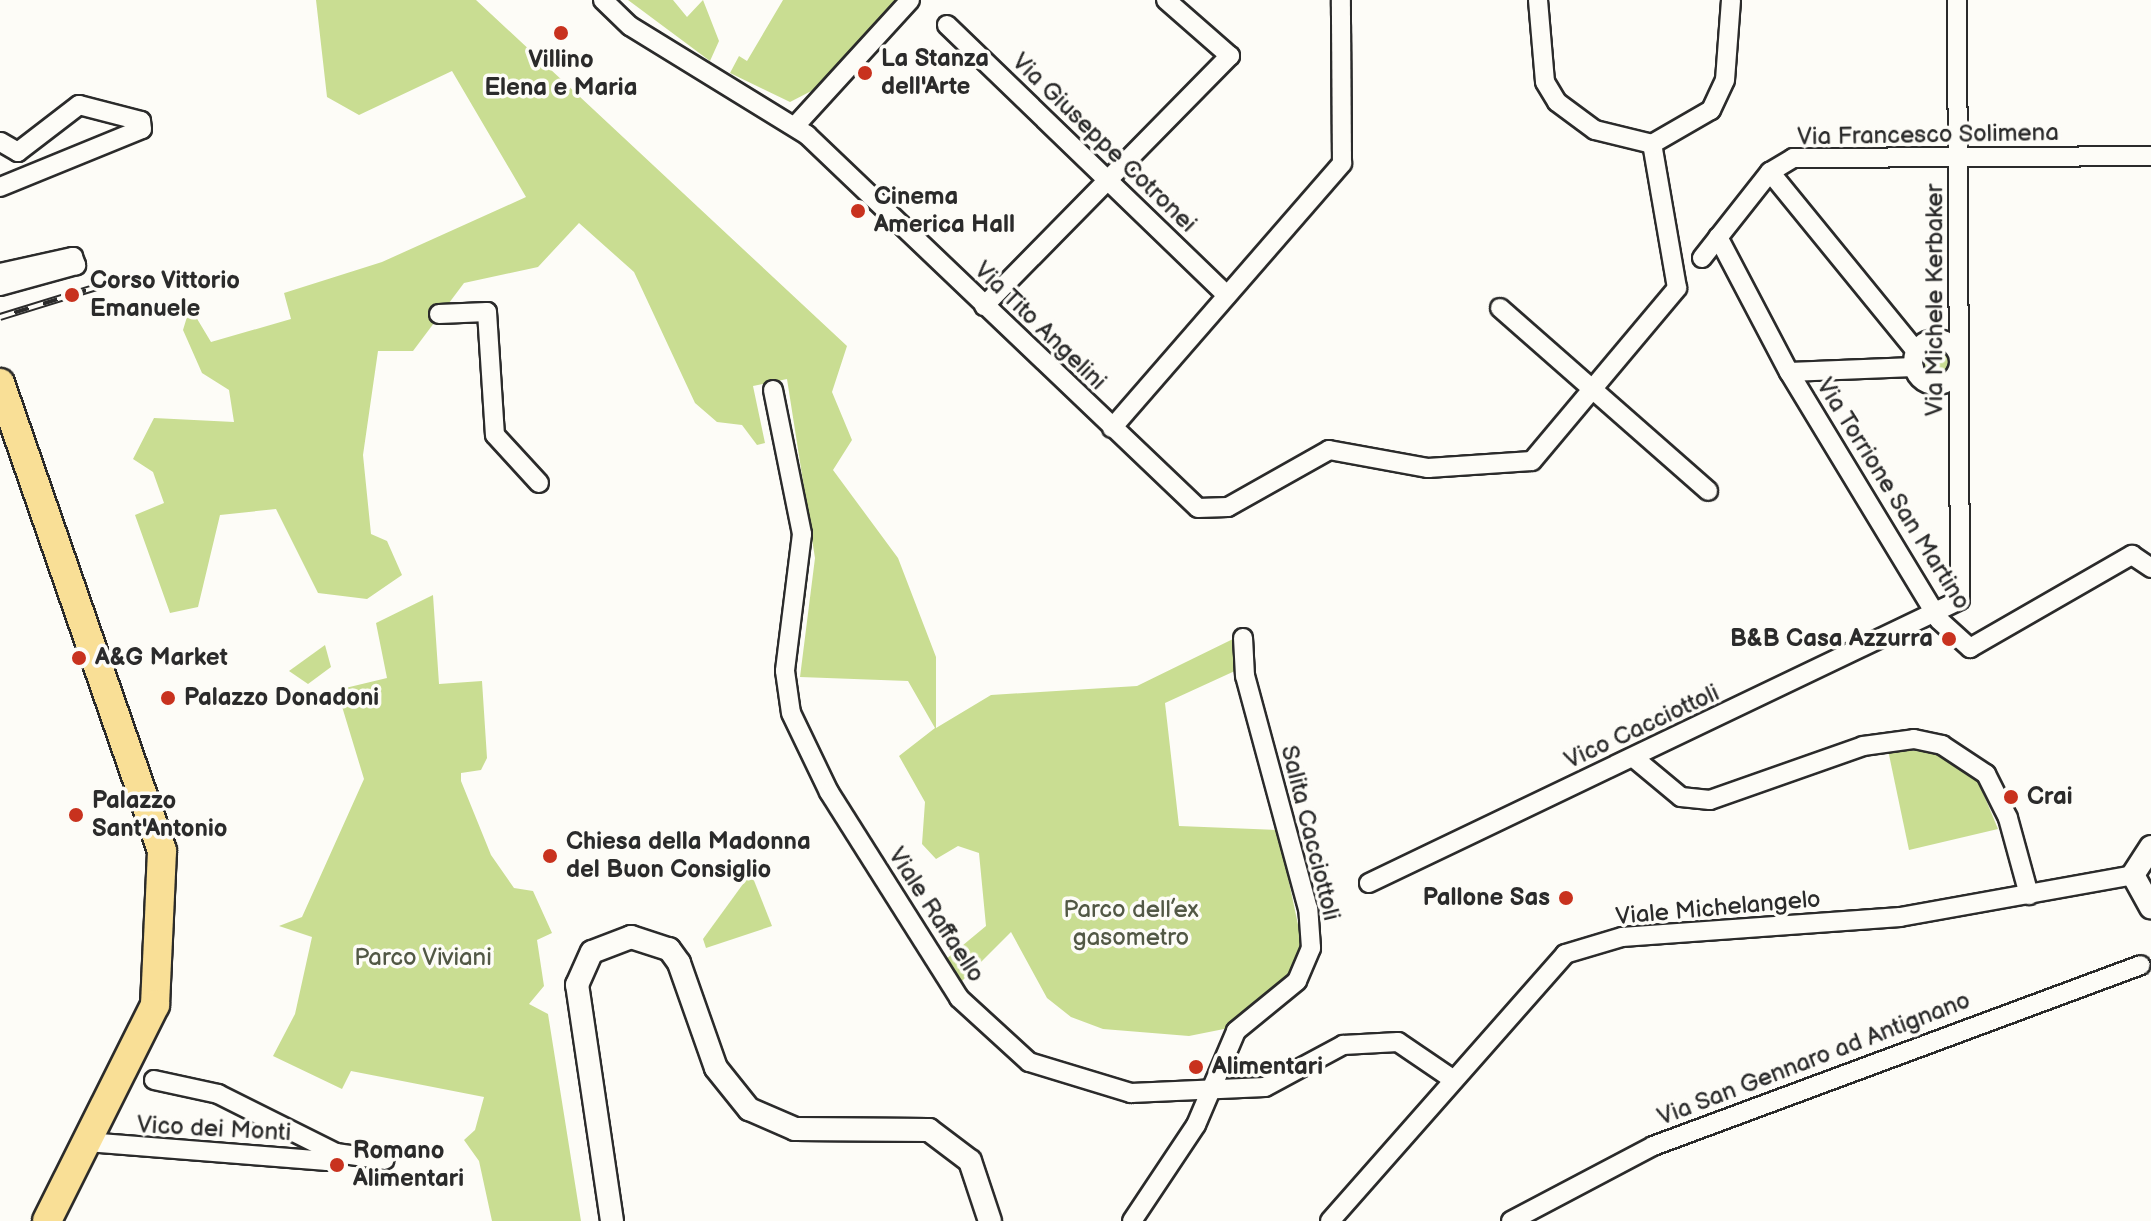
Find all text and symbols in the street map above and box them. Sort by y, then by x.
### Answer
marker: Villino Elena e Maria [552,24,570,42]
place label: La Stanza dell'Arte [881,45,989,101]
place label: Villino Elena e Maria [484,46,638,102]
street label: Via Giuseppe Cotronei [1006,47,1202,239]
marker: La Stanza dell'Arte [856,64,874,82]
street label: Via Francesco Solimena [1797,118,2059,152]
place label: Cinema America Hall [874,183,1015,239]
street label: Via Michele Kerbaker [1921,184,1949,416]
marker: Cinema America Hall [849,202,867,220]
street label: Via Tito Angelini [968,256,1112,396]
place label: Corso Vittorio Emanuele [90,267,241,323]
marker: Corso Vittorio Emanuele [61,284,83,306]
street label: Via Torrione San Martino [1810,373,1976,615]
place label: B&B Casa Azzurra [1730,625,1933,653]
marker: B&B Casa Azzurra [1940,630,1958,648]
place label: A&G Market [95,644,228,672]
marker: A&G Market [70,649,88,667]
street label: Vico Cacciottoli [1560,679,1724,775]
place label: Palazzo Donadoni [184,684,379,712]
marker: Palazzo Donadoni [159,689,177,707]
street label: Salita Cacciottoli [1274,742,1346,924]
place label: Crai [2027,783,2073,811]
place label: Palazzo Sant'Antonio [92,787,228,843]
marker: Crai [2002,788,2020,806]
marker: Palazzo Sant'Antonio [67,806,85,824]
place label: Chiesa della Madonna del Buon Consiglio [566,828,811,884]
street label: Viale Raffaello [882,842,990,988]
marker: Chiesa della Madonna del Buon Consiglio [541,847,559,865]
place label: Pallone Sas [1423,884,1550,912]
street label: Viale Michelangelo [1614,885,1822,931]
marker: Pallone Sas [1557,889,1575,907]
park label: Parco dell’ex gasometro [1063,896,1199,952]
park label: Parco Viviani [354,944,492,972]
street label: Via San Gennaro ad Antignano [1653,986,1975,1132]
place label: Alimentari [1212,1053,1323,1081]
marker: Alimentari [1187,1058,1205,1076]
street label: Vico dei Monti [136,1111,292,1147]
place label: Romano Alimentari [353,1137,464,1193]
marker: Romano Alimentari [328,1156,346,1174]

